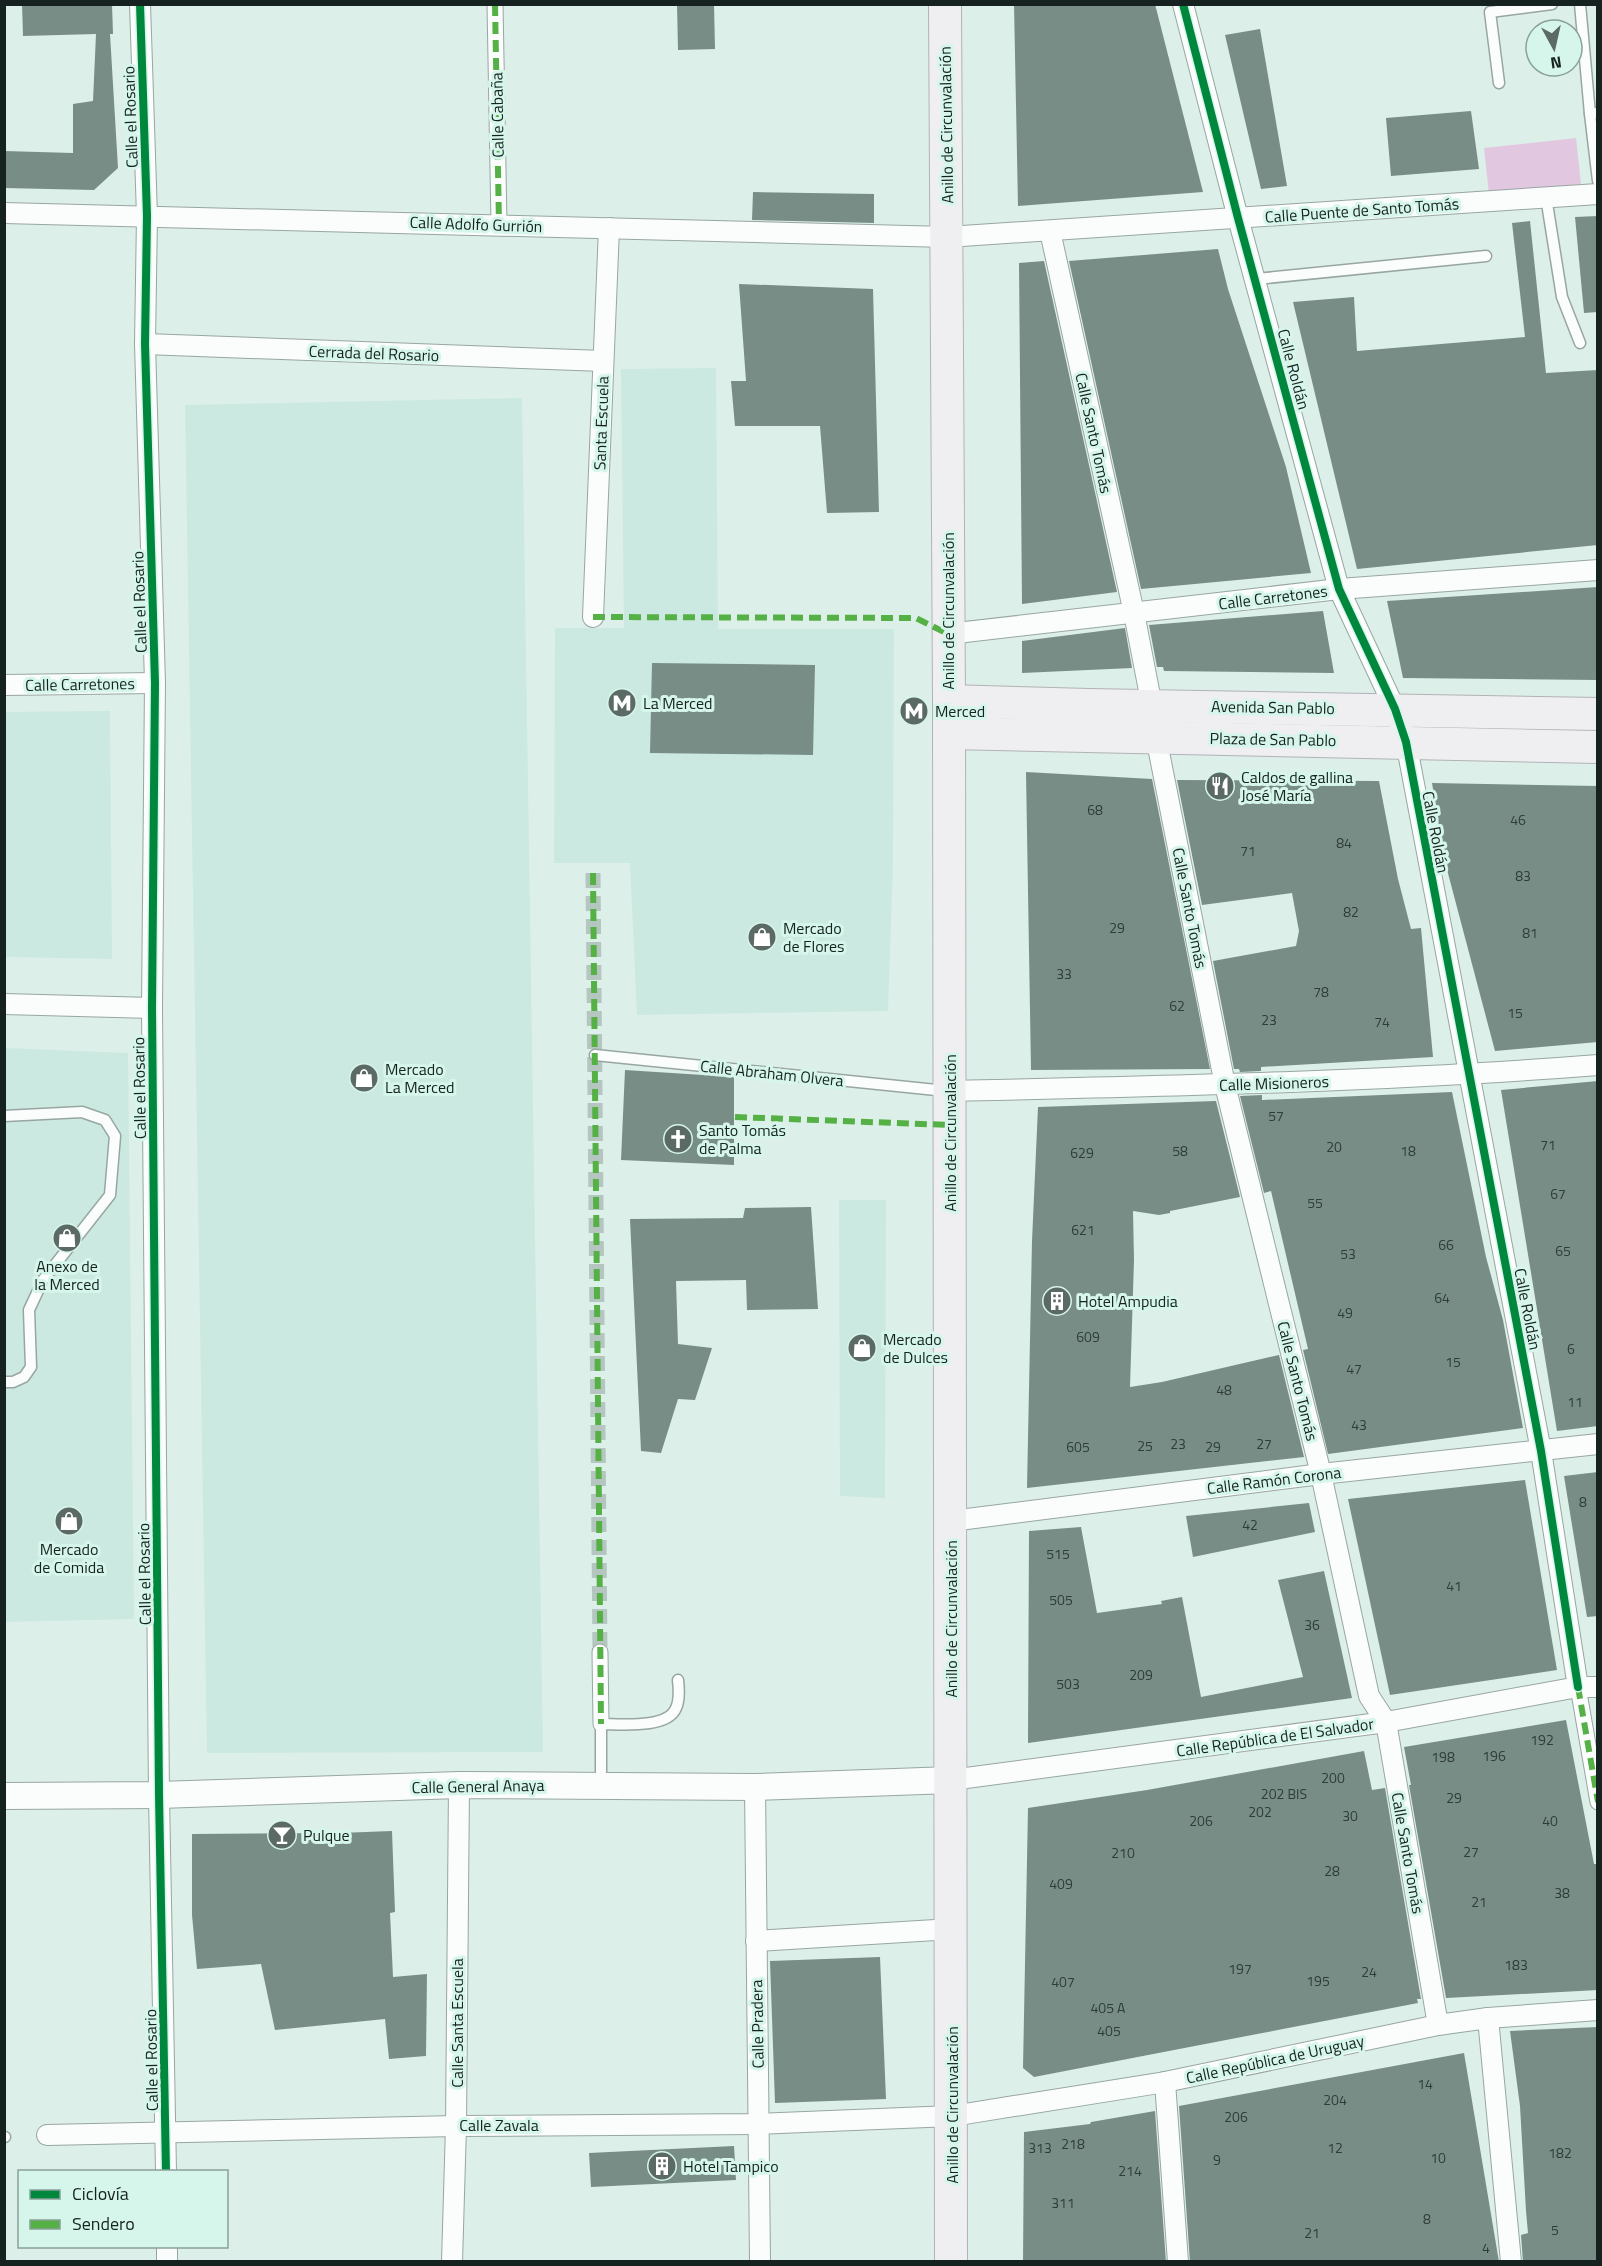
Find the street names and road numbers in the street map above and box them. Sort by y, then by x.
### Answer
street label: Anillo de Circunvalación [933,46,959,204]
street label: Calle el Rosario [116,66,144,168]
street label: Calle Cabaña [484,72,510,158]
street label: Calle Puente de Santo Tomás [1264,191,1460,229]
street label: Calle Adolfo Gurrión [409,210,543,238]
street label: Calle Roldán [1272,326,1316,412]
street label: Cerrada del Rosario [308,339,440,367]
street label: Calle Santo Tomás [1069,370,1119,496]
street label: Santa Escuela [587,376,615,470]
street label: Anillo de Circunvalación [936,532,960,690]
street label: Calle el Rosario [125,551,153,653]
street label: Calle Carretones [1217,578,1329,616]
street label: Calle Carretones [25,671,135,697]
street label: Avenida San Pablo [1211,694,1335,720]
street label: Plaza de San Pablo [1209,726,1337,752]
street label: Calle Roldán [1416,789,1456,875]
street label: Calle Santo Tomás [1167,845,1213,971]
street label: Calle el Rosario [126,1037,152,1139]
street label: Calle Abraham Olvera [699,1054,845,1092]
street label: Anillo de Circunvalación [938,1054,962,1212]
street label: Calle Misioneros [1219,1069,1329,1097]
street label: Calle Roldán [1508,1266,1548,1352]
street label: Calle Santo Tomás [1272,1319,1324,1443]
street label: Calle Ramón Corona [1206,1460,1342,1500]
street label: Calle el Rosario [131,1523,157,1625]
street label: Anillo de Circunvalación [939,1540,963,1698]
street label: Calle República de El Salvador [1175,1711,1376,1763]
street label: Calle General Anaya [411,1773,545,1799]
street label: Calle Santo Tomás [1386,1790,1430,1916]
street label: Calle Santa Escuela [445,1958,469,2088]
street label: Calle Pradera [744,1979,770,2069]
street label: Calle el Rosario [138,2009,164,2111]
street label: Anillo de Circunvalación [940,2026,964,2184]
street label: Calle República de Uruguay [1184,2028,1366,2090]
street label: Calle Zavala [459,2113,539,2137]

